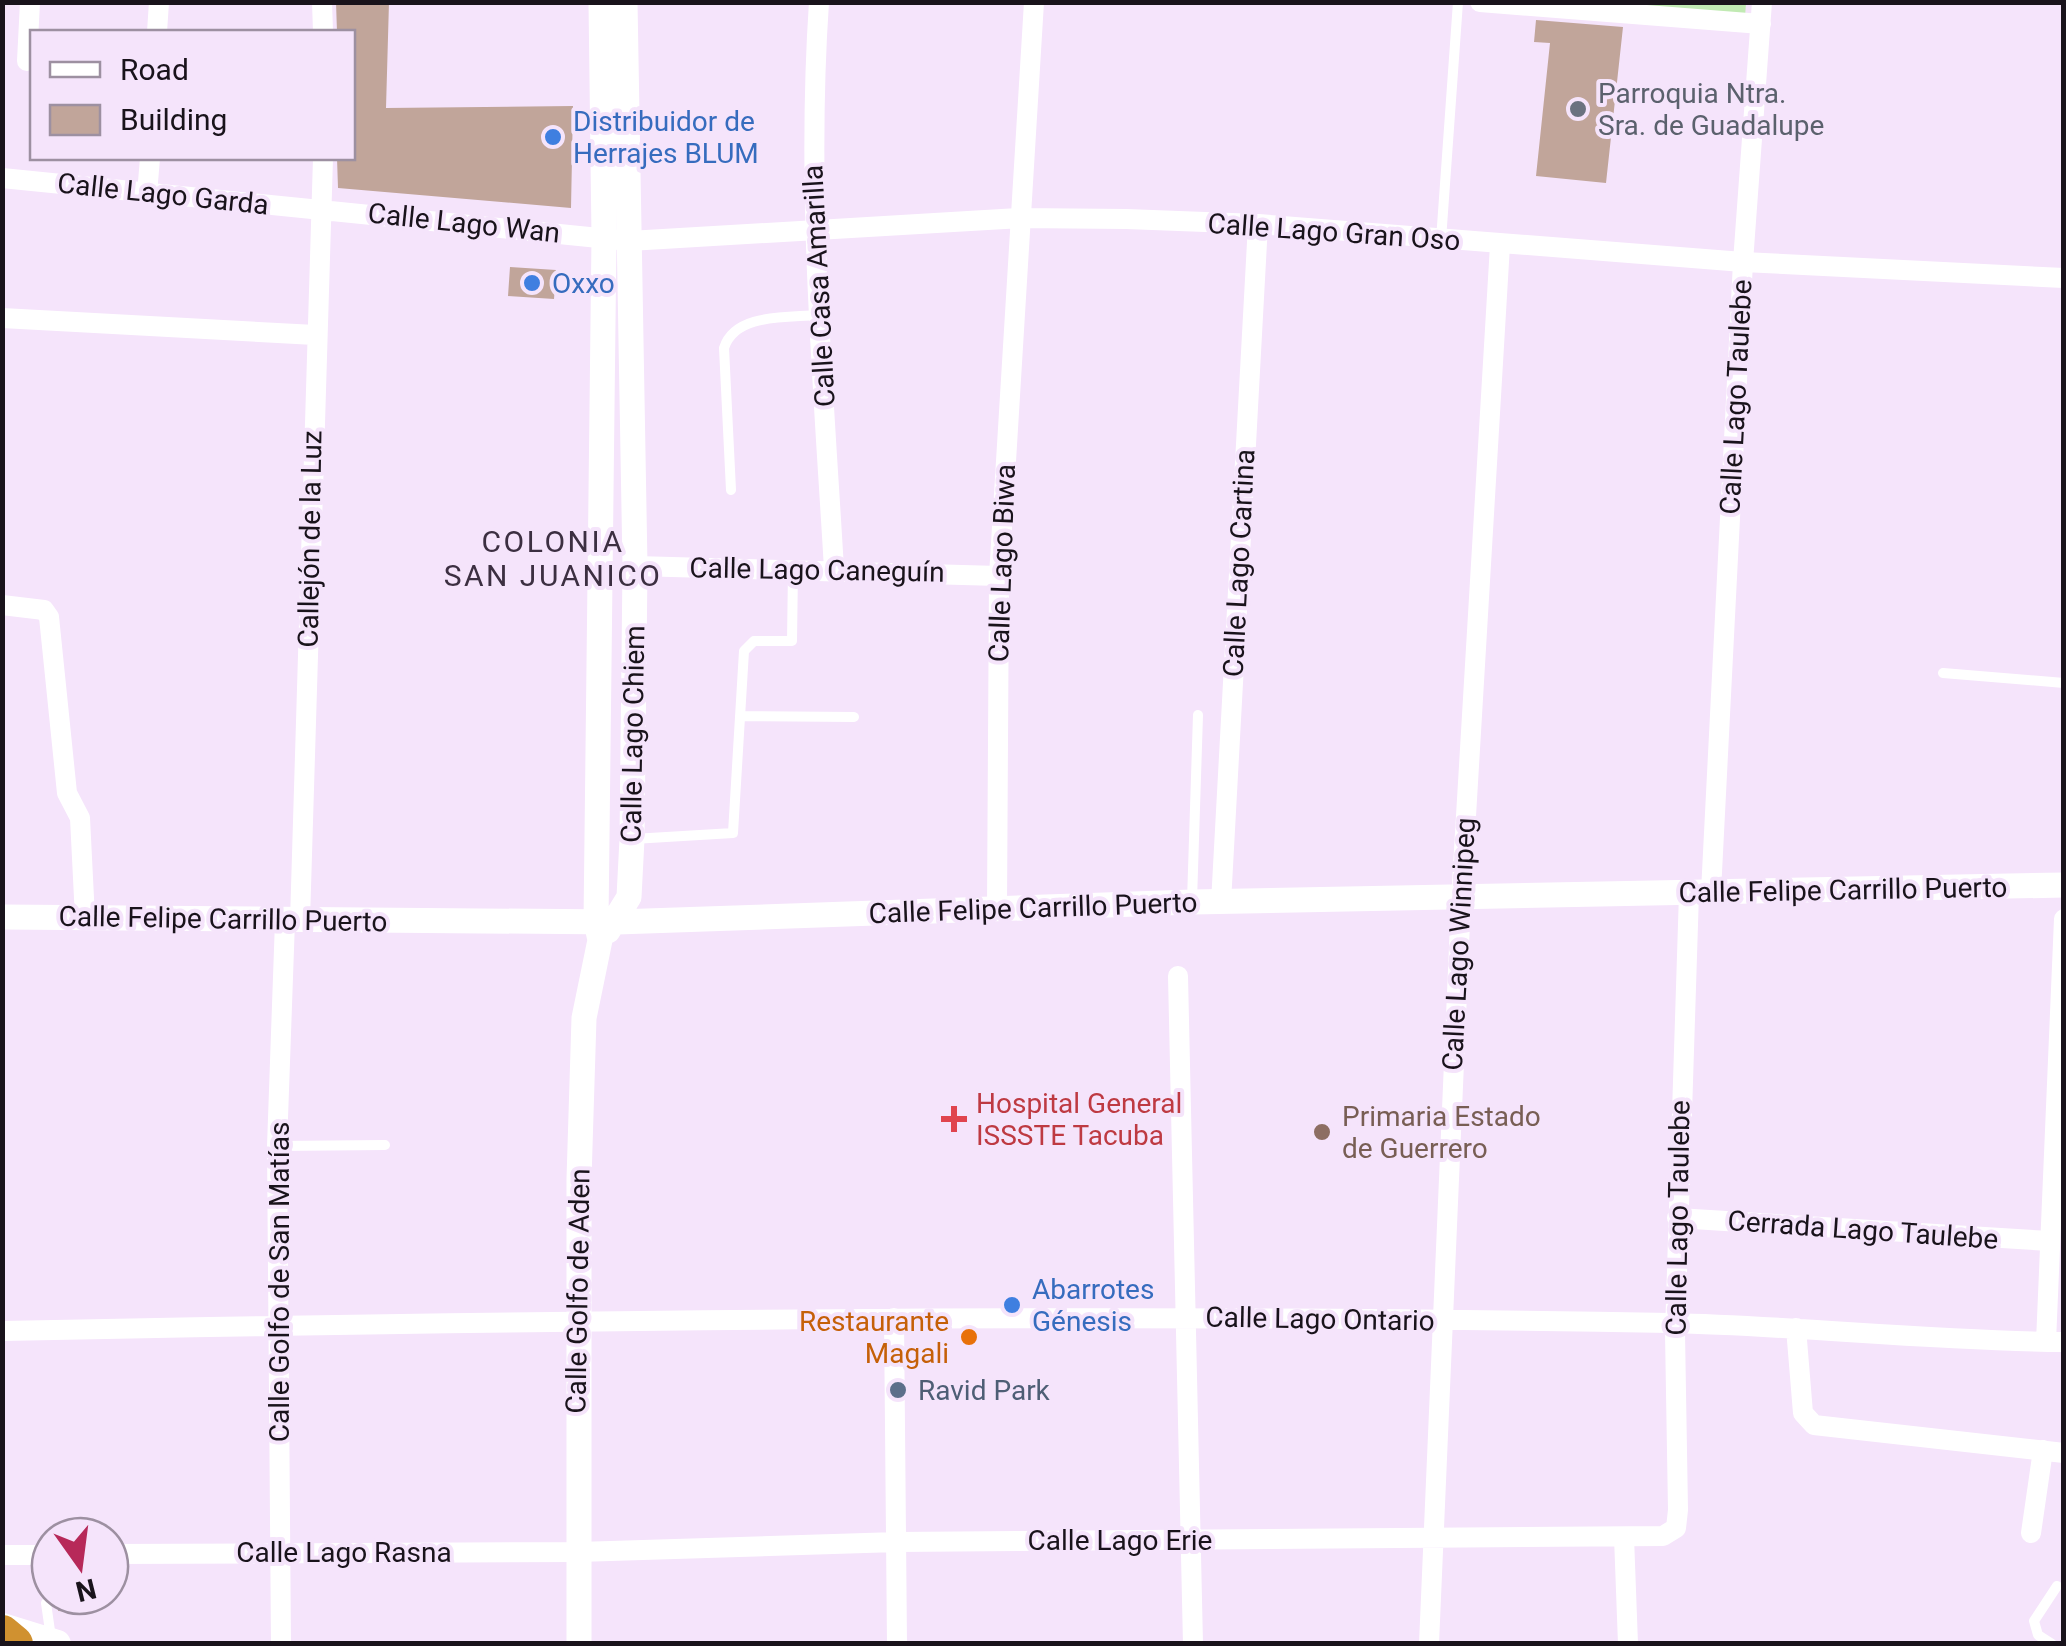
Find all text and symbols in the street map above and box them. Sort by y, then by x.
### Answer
legend [30,30,355,160]
text: Road [120,52,189,87]
place label: Parroquia Ntra. Sra. de Guadalupe [1598,77,1824,142]
marker: Parroquia Ntra. Sra. de Guadalupe [1567,98,1589,120]
text: Building [120,102,227,137]
place label: Distribuidor de Herrajes BLUM [573,105,759,170]
marker: Distribuidor de Herrajes BLUM [542,126,564,148]
street label: Calle Casa Amarilla [796,164,842,408]
street label: Calle Lago Garda [56,166,270,222]
street label: Calle Lago Wan [366,197,562,249]
street label: Calle Lago Gran Oso [1207,207,1461,257]
place label: Oxxo [552,267,615,300]
marker: Oxxo [521,272,543,294]
street label: Calle Lago Taulebe [1713,279,1759,515]
street label: Callejón de la Luz [292,430,328,648]
street label: Calle Lago Cartina [1217,448,1261,678]
street label: Calle Lago Biwa [982,463,1022,663]
district label: COLONIA SAN JUANICO [444,524,662,593]
street label: Calle Lago Caneguín [689,551,945,589]
street label: Calle Lago Chiem [615,625,651,843]
street label: Calle Lago Winnipeg [1436,817,1482,1071]
street label: Calle Felipe Carrillo Puerto [1678,871,2008,909]
street label: Calle Felipe Carrillo Puerto [868,886,1198,930]
street label: Calle Felipe Carrillo Puerto [58,900,388,938]
place label: Hospital General ISSSTE Tacuba [976,1087,1182,1152]
place label: Primaria Estado de Guerrero [1342,1100,1541,1165]
street label: Calle Lago Taulebe [1659,1100,1697,1336]
marker: Hospital General ISSSTE Tacuba [941,1106,967,1132]
marker: Primaria Estado de Guerrero [1311,1121,1333,1143]
street label: Calle Golfo de San Matías [263,1122,296,1442]
street label: Calle Golfo de Aden [559,1168,597,1414]
street label: Cerrada Lago Taulebe [1727,1204,1999,1256]
place label: Abarrotes Génesis [1032,1273,1154,1338]
marker: Abarrotes Génesis [1001,1294,1023,1316]
street label: Calle Lago Ontario [1205,1301,1435,1337]
place label: Restaurante Magali [799,1305,949,1370]
marker: Restaurante Magali [958,1326,980,1348]
place label: Ravid Park [918,1374,1051,1407]
marker: Ravid Park [887,1379,909,1401]
north arrow [30,1516,130,1616]
street label: Calle Lago Erie [1028,1524,1212,1557]
street label: Calle Lago Rasna [236,1536,452,1569]
text: N [72,1571,100,1608]

